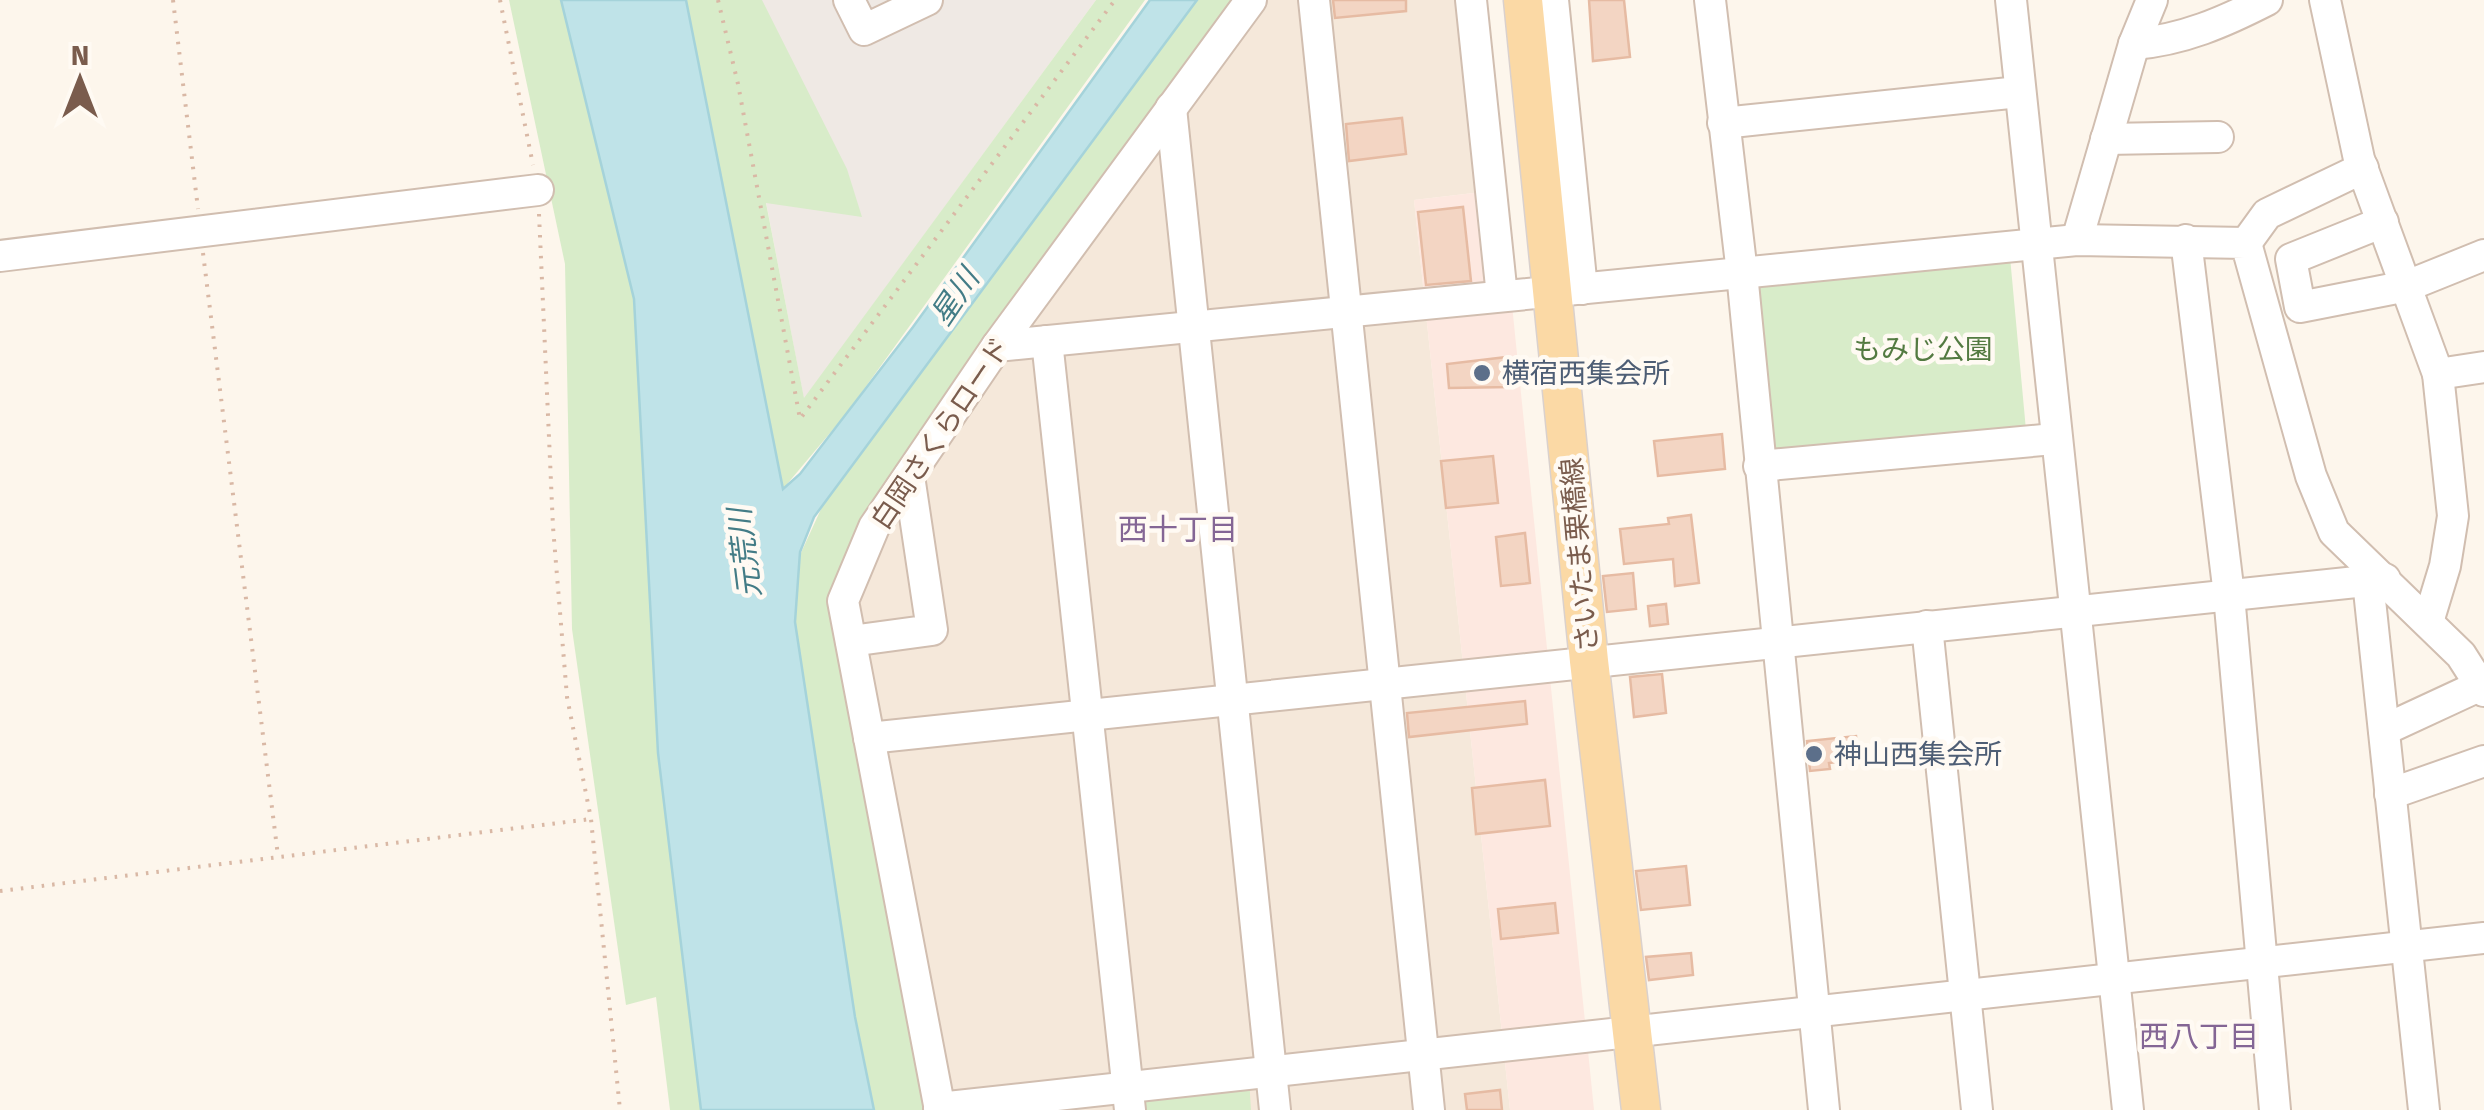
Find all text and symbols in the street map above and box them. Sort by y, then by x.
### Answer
north arrow [30,30,130,130]
text: N [71,39,89,72]
water label: 星川 [923,260,988,332]
street label: 白岡さくらロード [864,331,1017,535]
park label: もみじ公園 [1853,333,1993,366]
place label: 横宿西集会所 [1502,357,1670,390]
marker: 横宿西集会所 [1471,362,1493,384]
street label: さいたま栗橋線 [1555,456,1604,654]
water label: 元荒川 [721,503,768,600]
district label: 西十丁目 [1118,512,1238,548]
place label: 神山西集会所 [1834,738,2002,771]
marker: 神山西集会所 [1803,743,1825,765]
district label: 西八丁目 [2139,1019,2259,1055]

